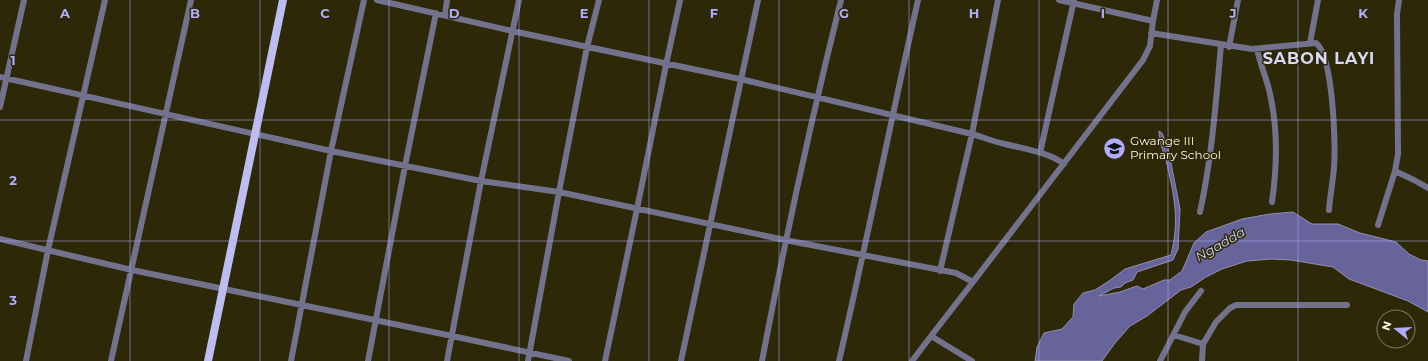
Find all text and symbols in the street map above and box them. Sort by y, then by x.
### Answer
text: A [59,5,71,21]
text: B [190,5,200,21]
text: C [320,5,330,21]
text: D [449,5,460,21]
text: E [580,5,589,21]
text: F [710,5,718,21]
text: G [839,5,849,21]
text: H [969,5,979,21]
text: I [1101,5,1105,21]
text: J [1228,5,1237,21]
text: K [1358,5,1368,21]
district label: SABON LAYI [1263,49,1375,68]
text: 1 [10,52,16,68]
place label: Gwange III Primary School [1130,133,1221,162]
school or university icon: Gwange III Primary School [1101,135,1127,161]
text: 2 [9,172,17,188]
water label: Ngadda [1192,223,1248,265]
text: 3 [8,292,17,308]
north arrow [1376,309,1416,349]
text: N [1378,320,1395,332]

